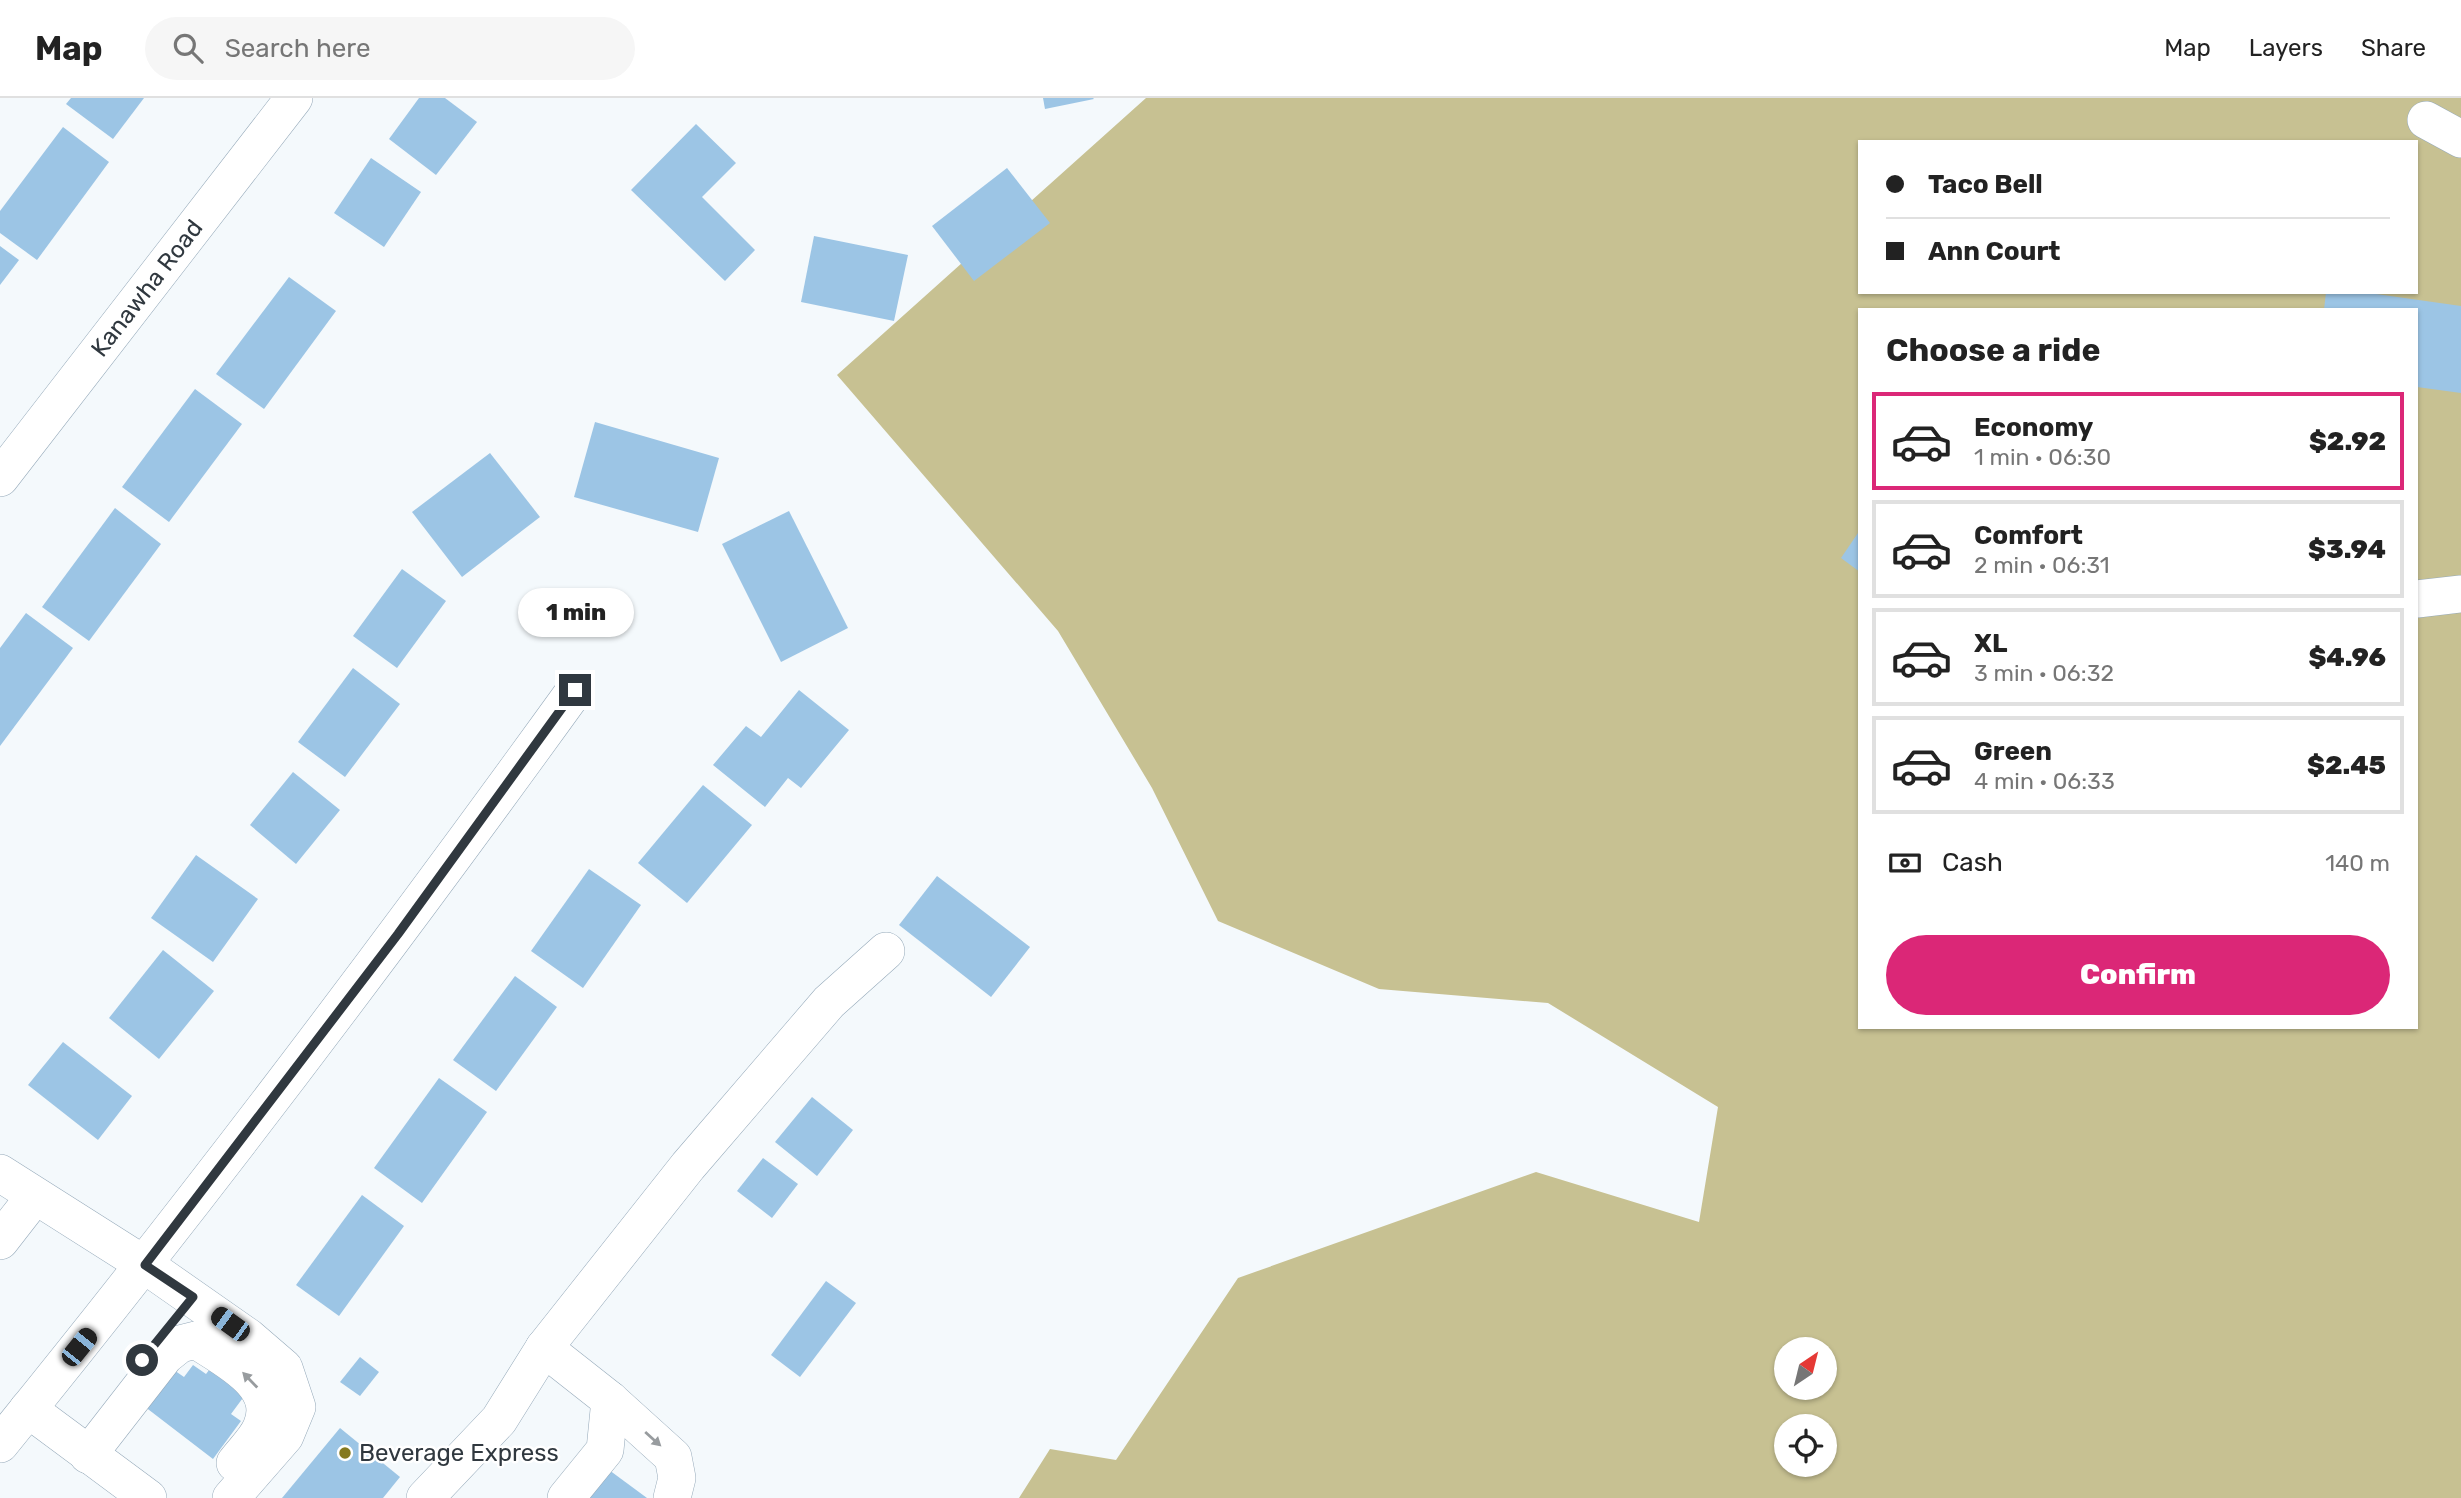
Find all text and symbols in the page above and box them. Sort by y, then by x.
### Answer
search box [145,17,635,80]
text: Map [35,29,103,68]
icon: search [169,29,207,67]
text: Search here [225,33,370,64]
text: Map [2164,34,2211,62]
text: Layers [2249,34,2323,62]
text: Share [2361,34,2426,62]
text: Taco Bell [1928,169,2043,200]
street label: Kanawha Road [85,214,208,362]
text: Ann Court [1928,236,2060,267]
text: Choose a ride [1886,331,2100,369]
icon: car [1890,410,1953,473]
text: Economy [1974,412,2093,443]
text: $2.92 [2309,426,2386,457]
text: 1 min · 06:30 [1974,443,2111,471]
icon: car [1890,518,1953,581]
text: Comfort [1974,520,2083,551]
text: $3.94 [2308,534,2386,565]
text: 2 min · 06:31 [1974,551,2110,579]
callout: 1 min [517,588,633,638]
text: 1 min [546,598,606,626]
icon: car [1890,626,1953,689]
text: XL [1974,628,2007,659]
text: $4.96 [2308,642,2386,673]
text: 3 min · 06:32 [1974,659,2114,687]
route end [559,674,591,706]
icon: car [1890,734,1953,797]
text: Green [1974,736,2052,767]
text: $2.45 [2307,750,2386,781]
text: 4 min · 06:33 [1974,767,2115,795]
icon: cash [1886,844,1924,882]
text: Cash [1942,847,2003,878]
text: 140 m [2325,849,2390,877]
button: Confirm [1886,935,2390,1015]
car [207,1303,254,1345]
car [58,1324,101,1370]
north arrow [1774,1337,1838,1400]
map controls [1774,1337,1837,1477]
route start [126,1344,158,1376]
one-way arrow [243,1372,259,1389]
button: locate [1774,1414,1837,1477]
one-way arrow [644,1431,662,1447]
place label: Beverage Express [359,1439,559,1467]
marker: Beverage Express [337,1445,353,1461]

